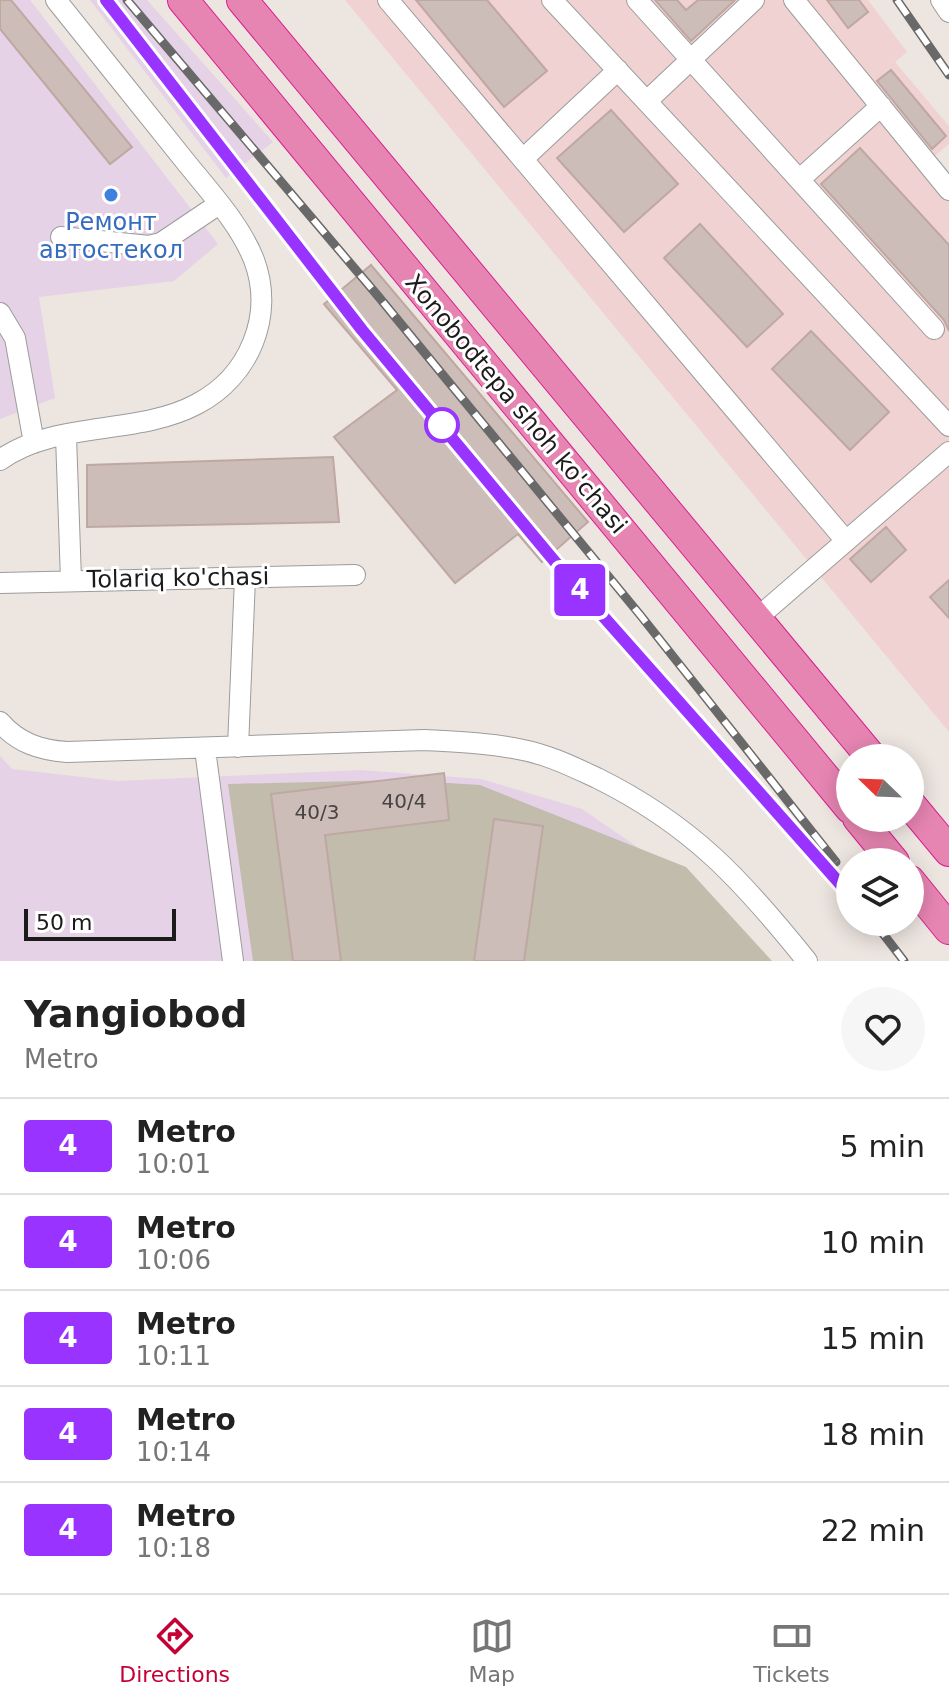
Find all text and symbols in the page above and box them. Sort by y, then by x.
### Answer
marker: Ремонт автостекол [102,186,120,204]
place label: Ремонт автостекол [39,208,183,264]
street label: Xonobodtepa shoh ko'chasi [399,269,633,539]
unlabelled marker [425,408,459,442]
street label: Tolariq ko'chasi [85,562,270,594]
line badge: 4 [554,564,606,616]
text: 4 [570,573,590,606]
north arrow [836,744,924,832]
map controls [836,744,924,936]
house number: 40/4 [382,789,426,813]
house number: 40/3 [295,800,339,824]
button: layers [836,848,924,936]
scale bar [24,905,176,941]
text: 50 m [36,910,92,935]
button: heart [841,987,925,1071]
text: Yangiobod [24,992,248,1036]
text: Metro [24,1044,99,1074]
text: Metro [136,1114,236,1149]
text: 4 [58,1129,78,1162]
text: 5 min [840,1129,925,1164]
text: 10:01 [136,1149,211,1179]
text: Metro [136,1210,236,1245]
text: 4 [58,1225,78,1258]
text: 10 min [821,1225,925,1260]
text: 10:06 [136,1245,211,1275]
text: Metro [136,1306,236,1341]
text: 4 [58,1321,78,1354]
text: 15 min [821,1321,925,1356]
text: 10:11 [136,1341,211,1371]
text: Metro [136,1402,236,1437]
text: 4 [58,1417,78,1450]
text: 18 min [821,1417,925,1452]
text: 10:14 [136,1437,211,1467]
text: Metro [136,1498,236,1533]
text: 4 [58,1513,78,1546]
text: 22 min [821,1513,925,1548]
text: 10:18 [136,1533,211,1563]
tab: Directions [119,1614,230,1687]
tab: Map [468,1614,515,1687]
tab: Tickets [753,1614,830,1687]

